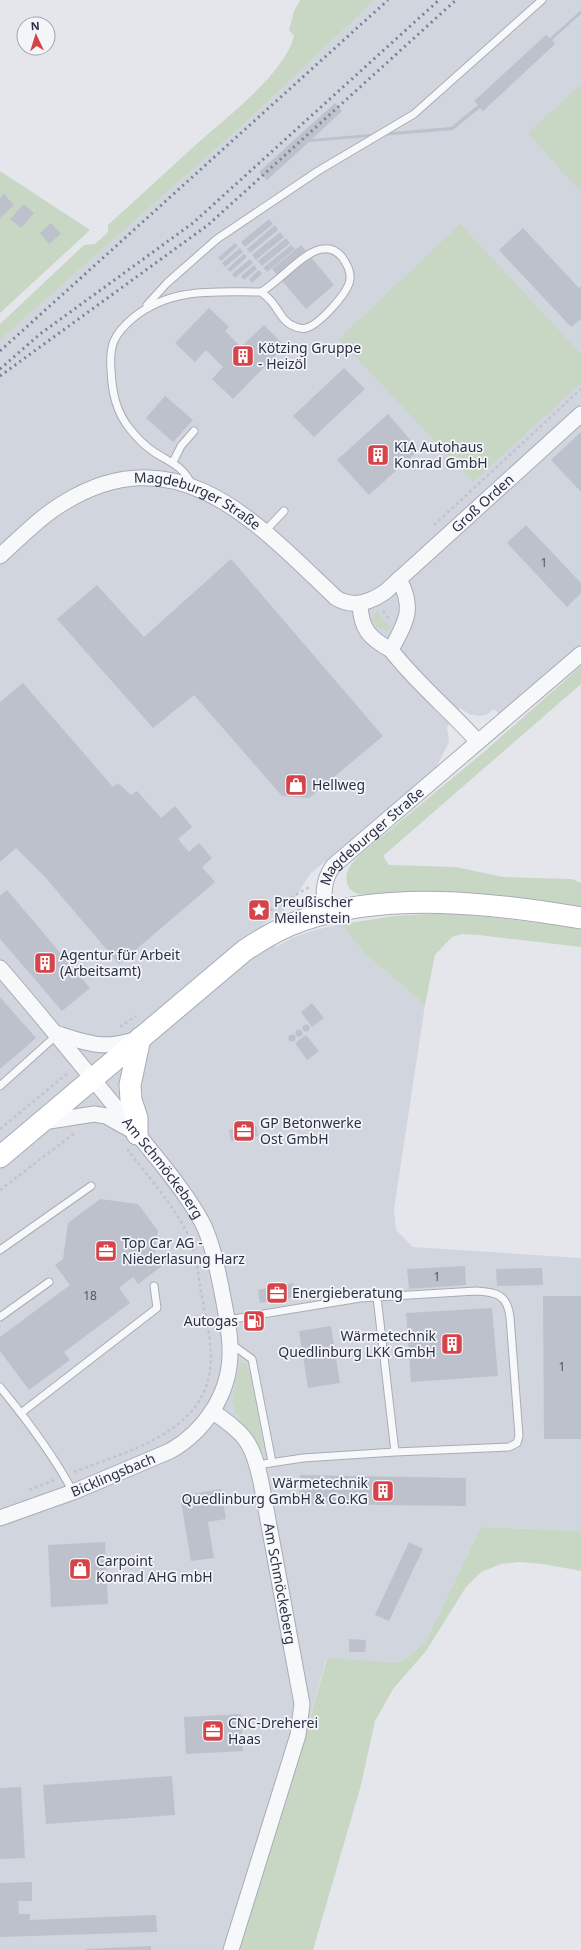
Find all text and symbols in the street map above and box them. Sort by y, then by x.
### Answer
north arrow [16,16,56,56]
text: N [30,18,40,33]
place label: Kötzing Gruppe - Heizöl [258,338,361,373]
building icon: Kötzing Gruppe - Heizöl [230,343,256,369]
place label: KIA Autohaus Konrad GmbH [394,437,488,472]
building icon: KIA Autohaus Konrad GmbH [365,442,391,468]
street label: Magdeburger Straße [134,467,265,534]
street label: Groß Orden [447,470,518,536]
house number: 1 [541,554,547,571]
shop icon: Hellweg [283,772,309,798]
place label: Hellweg [312,775,365,794]
street label: Magdeburger Straße [315,783,428,888]
place label: Preußischer Meilenstein [274,892,353,927]
place icon: Preußischer Meilenstein [246,897,272,923]
place label: Agentur für Arbeit (Arbeitsamt) [60,945,180,980]
building icon: Agentur für Arbeit (Arbeitsamt) [32,950,58,976]
street label: Am Schmöckeberg [118,1113,208,1222]
place label: GP Betonwerke Ost GmbH [260,1113,362,1148]
office icon: GP Betonwerke Ost GmbH [231,1118,257,1144]
place label: Top Car AG - Niederlasung Harz [122,1233,245,1268]
office icon: Top Car AG - Niederlasung Harz [93,1238,119,1264]
house number: 1 [434,1268,440,1285]
office icon: Energieberatung [264,1280,290,1306]
place label: Energieberatung [292,1283,403,1302]
house number: 18 [83,1287,97,1304]
fuel station icon: Autogas [241,1308,267,1334]
place label: Autogas [184,1311,238,1330]
place label: Wärmetechnik Quedlinburg LKK GmbH [278,1326,437,1361]
building icon: Wärmetechnik Quedlinburg LKK GmbH [439,1331,465,1357]
house number: 1 [559,1358,565,1375]
street label: Bicklingsbach [68,1448,158,1501]
place label: Wärmetechnik Quedlinburg GmbH & Co.KG [181,1473,369,1508]
building icon: Wärmetechnik Quedlinburg GmbH & Co.KG [370,1478,396,1504]
street label: Am Schmöckeberg [260,1521,301,1646]
place label: Carpoint Konrad AHG mbH [96,1551,213,1586]
shop icon: Carpoint Konrad AHG mbH [67,1556,93,1582]
place label: CNC-Dreherei Haas [228,1713,318,1748]
office icon: CNC-Dreherei Haas [200,1718,226,1744]

